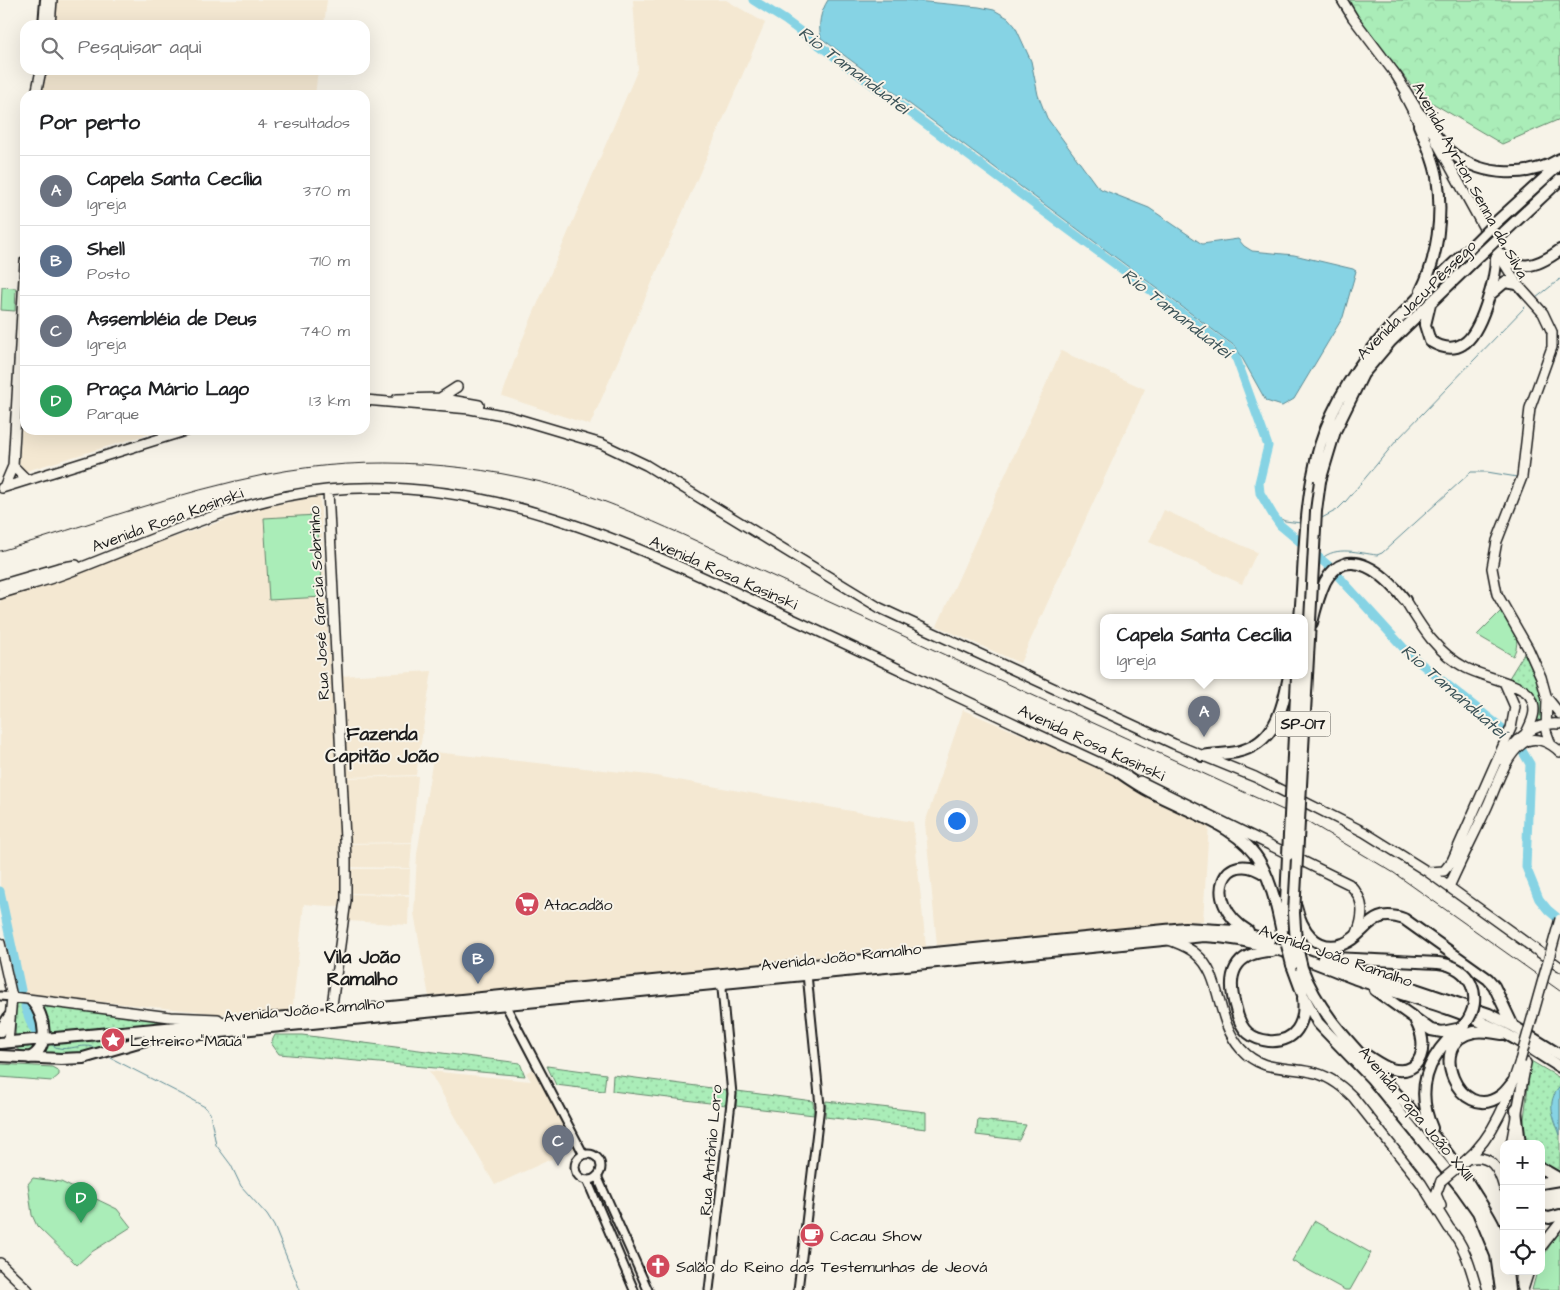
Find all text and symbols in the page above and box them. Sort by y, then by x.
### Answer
search box [20,20,370,75]
water label: Rio Tamanduateí [793,20,917,122]
icon: search [38,34,66,62]
text: Pesquisar aqui [78,34,201,61]
street label: Avenida Ayrton Senna da Silva [1406,78,1534,283]
text: Por perto [40,108,140,137]
text: 4 resultados [257,112,350,134]
text: Capela Santa Cecília [87,166,262,193]
text: A [51,180,61,202]
text: 370 m [303,180,350,202]
text: Igreja [87,193,126,215]
street label: Avenida Jacu-Pêssego [1352,235,1482,365]
text: Shell [87,236,125,263]
text: B [50,250,62,272]
text: 710 m [309,250,350,272]
text: Posto [87,263,130,285]
water label: Rio Tamanduateí [1117,263,1239,366]
text: Assembléia de Deus [87,306,257,333]
text: C [50,320,62,342]
text: 740 m [300,320,350,342]
text: Igreja [87,333,126,355]
text: Praça Mário Lago [87,376,249,403]
text: D [51,390,61,412]
text: 1.3 km [309,390,350,412]
text: Parque [87,403,139,425]
street label: Avenida Rosa Kasinski [88,482,247,558]
street label: Rua José Garcia Sobrinho [303,505,335,700]
street label: Avenida Rosa Kasinski [646,530,802,616]
popup [1100,614,1308,679]
text: Capela Santa Cecília [1117,622,1291,649]
water label: Rio Tamanduateí [1395,638,1514,746]
text: Igreja [1117,649,1156,671]
pin: A [1188,696,1220,737]
street label: Avenida Rosa Kasinski [1014,699,1169,787]
road number: SP-017 [1276,712,1330,736]
district label: Fazenda Capitão João [325,721,439,770]
your location [944,808,970,834]
supermarket icon: Atacadão [514,891,540,917]
place label: Atacadão [544,894,612,916]
street label: Avenida João Ramalho [1256,919,1415,993]
street label: Avenida João Ramalho [760,938,922,976]
pin: B [462,943,494,984]
district label: Vila João Ramalho [323,944,400,993]
street label: Avenida João Ramalho [223,992,385,1028]
place icon: Letreiro "Mauá" [100,1027,126,1053]
place label: Letreiro "Mauá" [130,1030,246,1052]
street label: Avenida Papa João XXIII [1353,1042,1479,1186]
street label: Rua Antônio Loro [694,1084,728,1217]
pin: C [542,1125,574,1166]
map controls [1500,1140,1545,1275]
button: + [1500,1140,1545,1185]
pin: D [65,1182,97,1223]
button: − [1500,1185,1545,1230]
cafe icon: Cacau Show [799,1222,825,1248]
place label: Cacau Show [830,1225,922,1247]
button: locate [1500,1230,1545,1275]
church icon: Salão do Reino das Testemunhas de Jeová [645,1253,671,1279]
place label: Salão do Reino das Testemunhas de Jeová [676,1256,987,1278]

